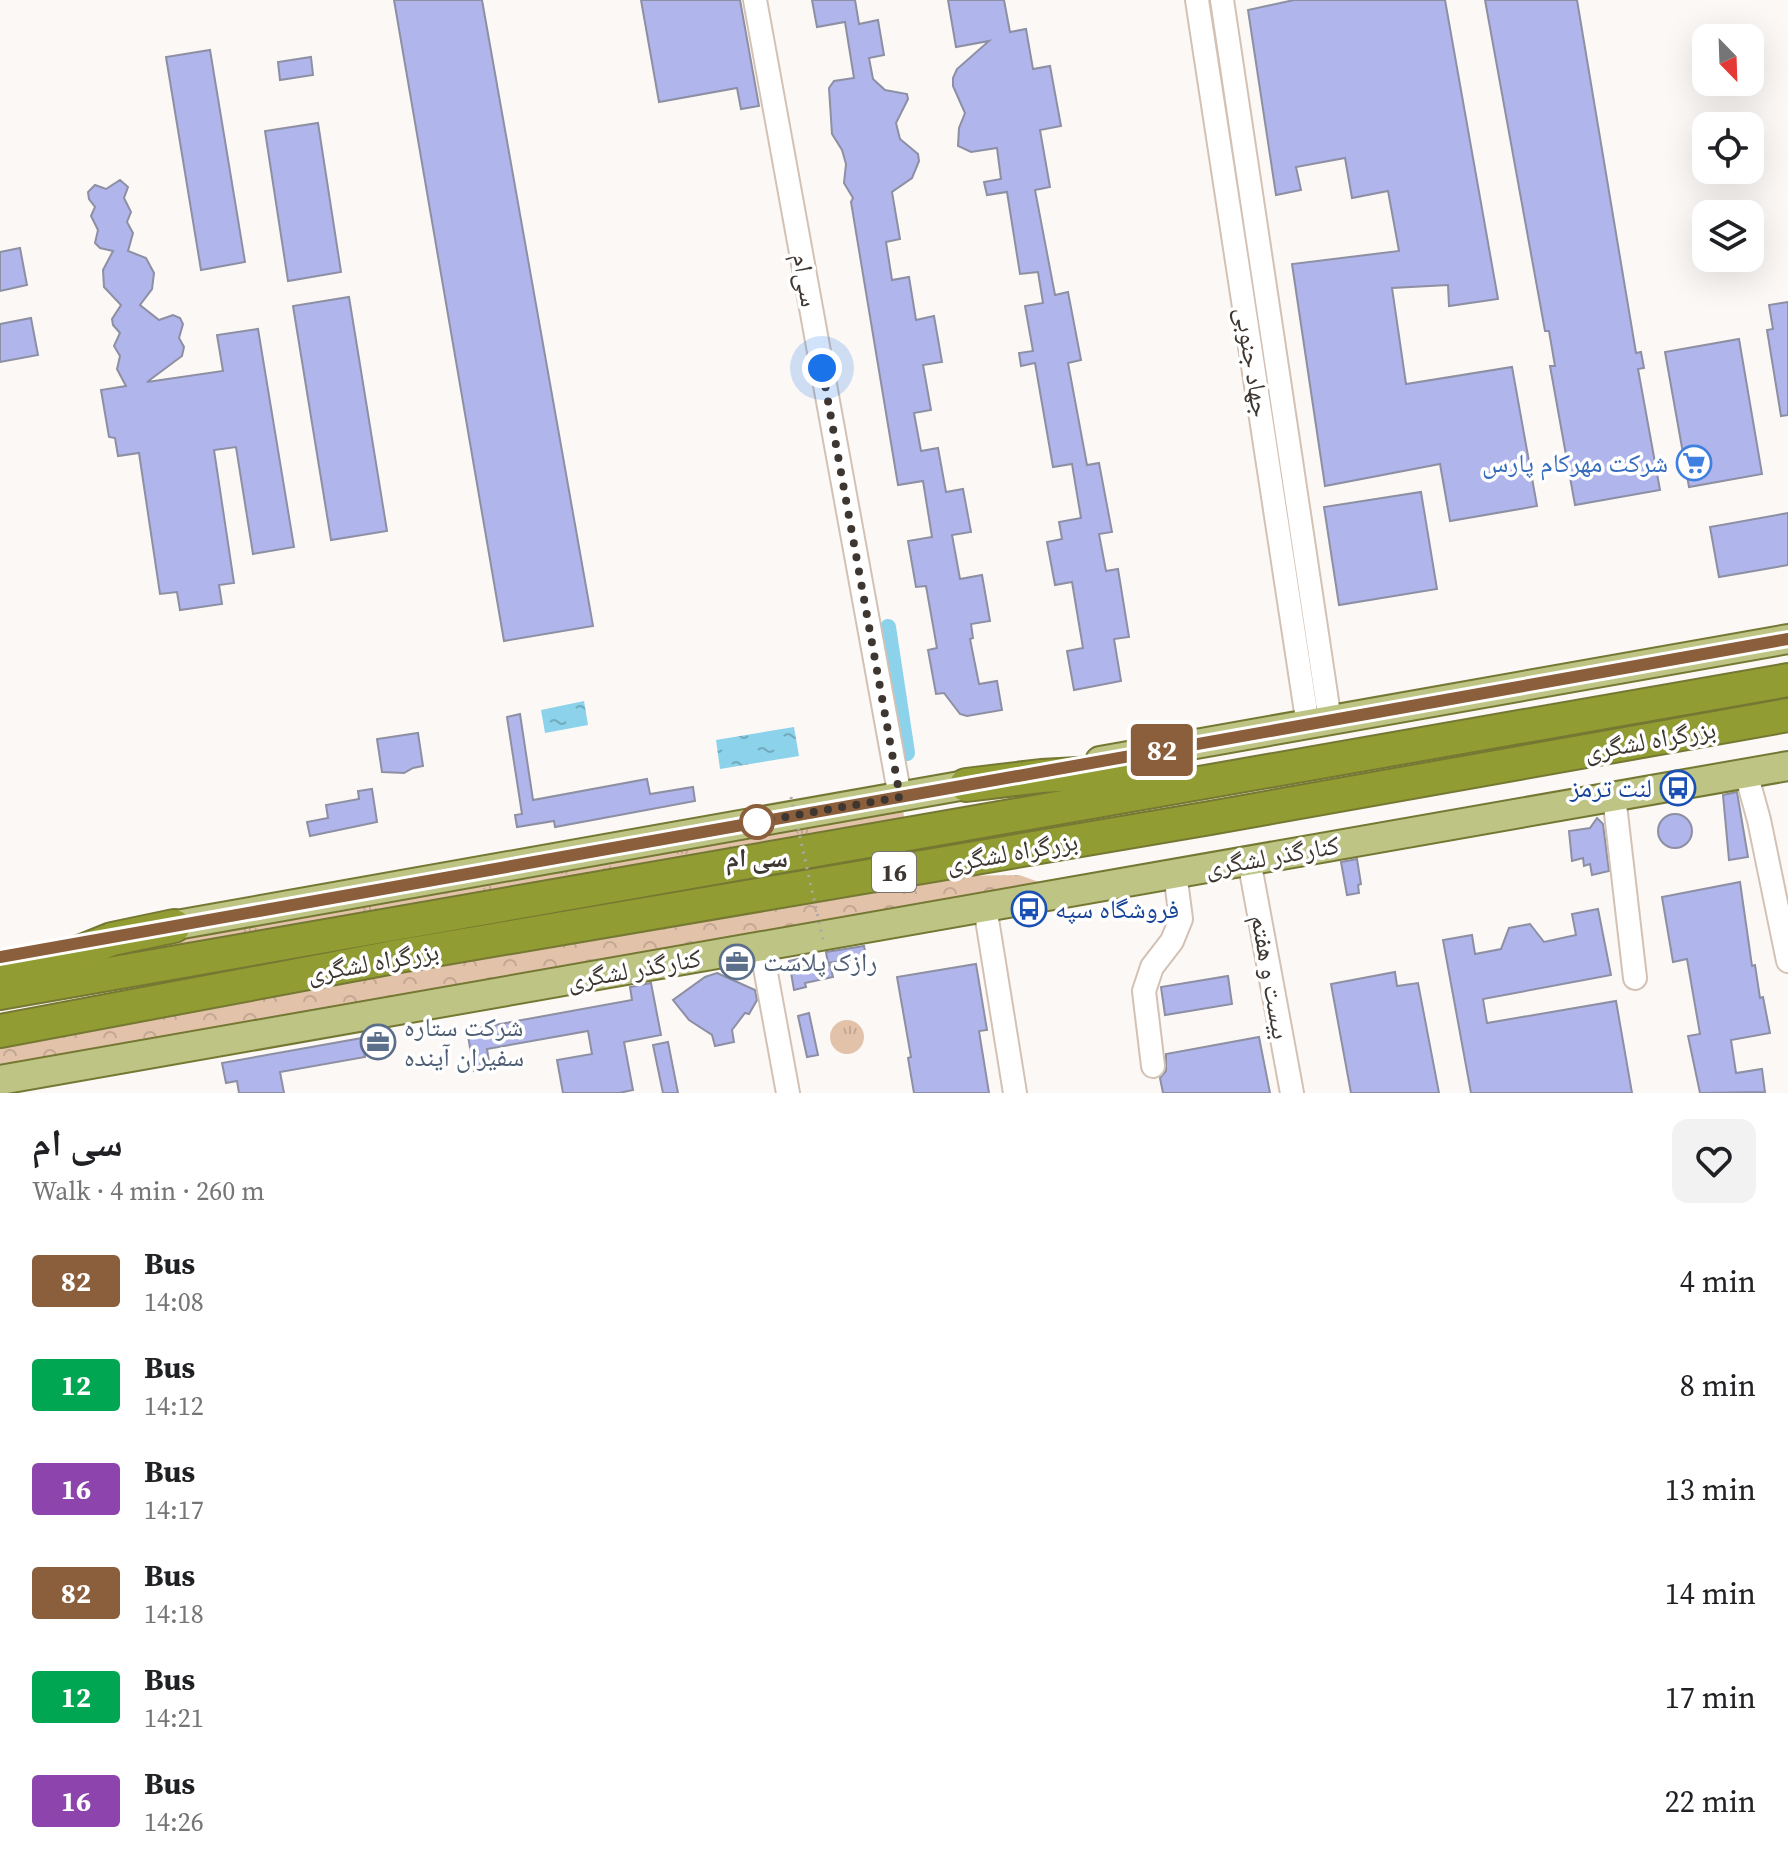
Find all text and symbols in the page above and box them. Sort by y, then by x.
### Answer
north arrow [1692,24,1764,96]
map controls [1692,24,1764,272]
button: locate [1692,112,1764,184]
button: layers [1692,200,1764,272]
street label: سی‌ام [784,250,828,310]
street label: جهاد جنوبی [1227,304,1279,420]
your location [802,348,842,388]
supermarket icon: شرکت مهرکام پارس [1675,444,1713,482]
place label: شرکت مهرکام پارس [1482,445,1668,481]
street label: بزرگراه لشگری [1581,711,1719,769]
line badge: 82 [1126,724,1198,776]
text: 82 [1147,731,1177,769]
bus stop icon: لنت ترمز [1659,769,1697,807]
place label: لنت ترمز [1569,770,1652,806]
marker: سی ام [740,805,774,839]
street label: بزرگراه لشگری [943,823,1081,881]
street label: کنارگذر لشگری [1202,826,1342,885]
place label: سی ام [726,840,788,876]
road number: 16 [872,852,916,892]
bus stop icon: فروشگاه سپه [1010,890,1048,928]
place label: فروشگاه سپه [1055,891,1179,927]
street label: بیست و هفتم [1242,912,1300,1042]
street label: بزرگراه لشگری [304,933,442,991]
street label: کنارگذر لشگری [564,939,704,998]
office icon: رازک پلاست [718,943,756,981]
place label: رازک پلاست [763,944,877,980]
place label: شرکت ستاره سفیران آینده [404,1009,524,1075]
office icon: شرکت ستاره سفیران آینده [359,1023,397,1061]
text: سی ام [32,1117,123,1169]
button: heart [1672,1119,1756,1203]
text: Walk · 4 min · 260 m [32,1173,265,1209]
text: Bus [144,1243,195,1284]
text: 4 min [1680,1261,1756,1302]
text: 82 [61,1262,91,1300]
text: 14:08 [144,1284,204,1320]
text: Bus [144,1347,195,1388]
text: 8 min [1680,1365,1756,1406]
text: 12 [61,1366,91,1404]
text: 14:12 [144,1388,204,1424]
text: Bus [144,1451,195,1492]
text: 13 min [1665,1469,1756,1510]
text: 16 [61,1470,91,1508]
text: 14:17 [144,1492,204,1528]
text: Bus [144,1555,195,1596]
text: 14 min [1665,1573,1756,1614]
text: 82 [61,1574,91,1612]
text: 14:18 [144,1596,204,1632]
text: Bus [144,1659,195,1700]
text: 17 min [1665,1677,1756,1718]
text: 12 [61,1678,91,1716]
text: 14:21 [144,1700,204,1736]
text: Bus [144,1763,195,1804]
text: 22 min [1665,1781,1756,1822]
text: 16 [61,1782,91,1820]
text: 14:26 [144,1804,204,1840]

